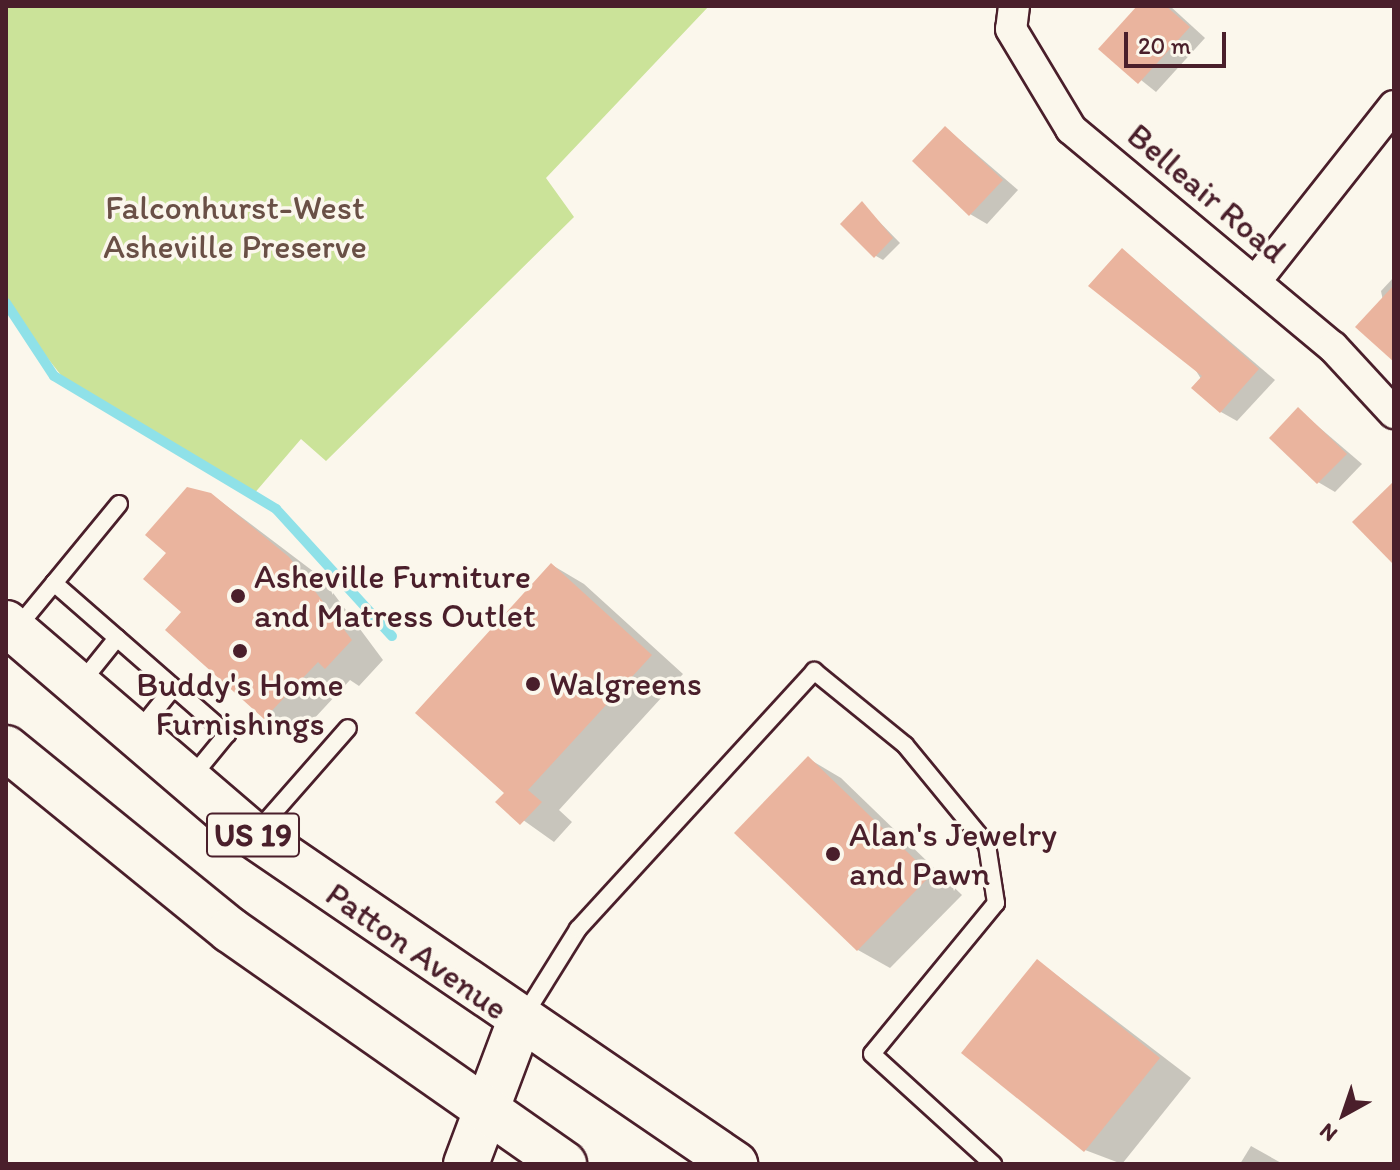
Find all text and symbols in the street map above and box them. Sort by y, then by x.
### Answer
scale bar [1128,16,1230,66]
text: 20 m [1138,31,1191,60]
street label: Belleair Road [1119,115,1295,271]
park label: Falconhurst-West Asheville Preserve [103,187,367,266]
place label: Asheville Furniture and Matress Outlet [254,556,536,636]
marker: Asheville Furniture and Matress Outlet [229,587,247,605]
marker: Buddy's Home Furnishings [231,642,249,660]
place label: Buddy's Home Furnishings [136,664,344,744]
place label: Walgreens [549,664,702,704]
marker: Walgreens [524,675,542,693]
road number: US 19 [205,807,301,863]
place label: Alan's Jewelry and Pawn [849,814,1057,894]
marker: Alan's Jewelry and Pawn [824,845,842,863]
street label: Patton Avenue [319,874,515,1028]
north arrow [1304,1074,1384,1154]
text: N [1314,1118,1343,1148]

